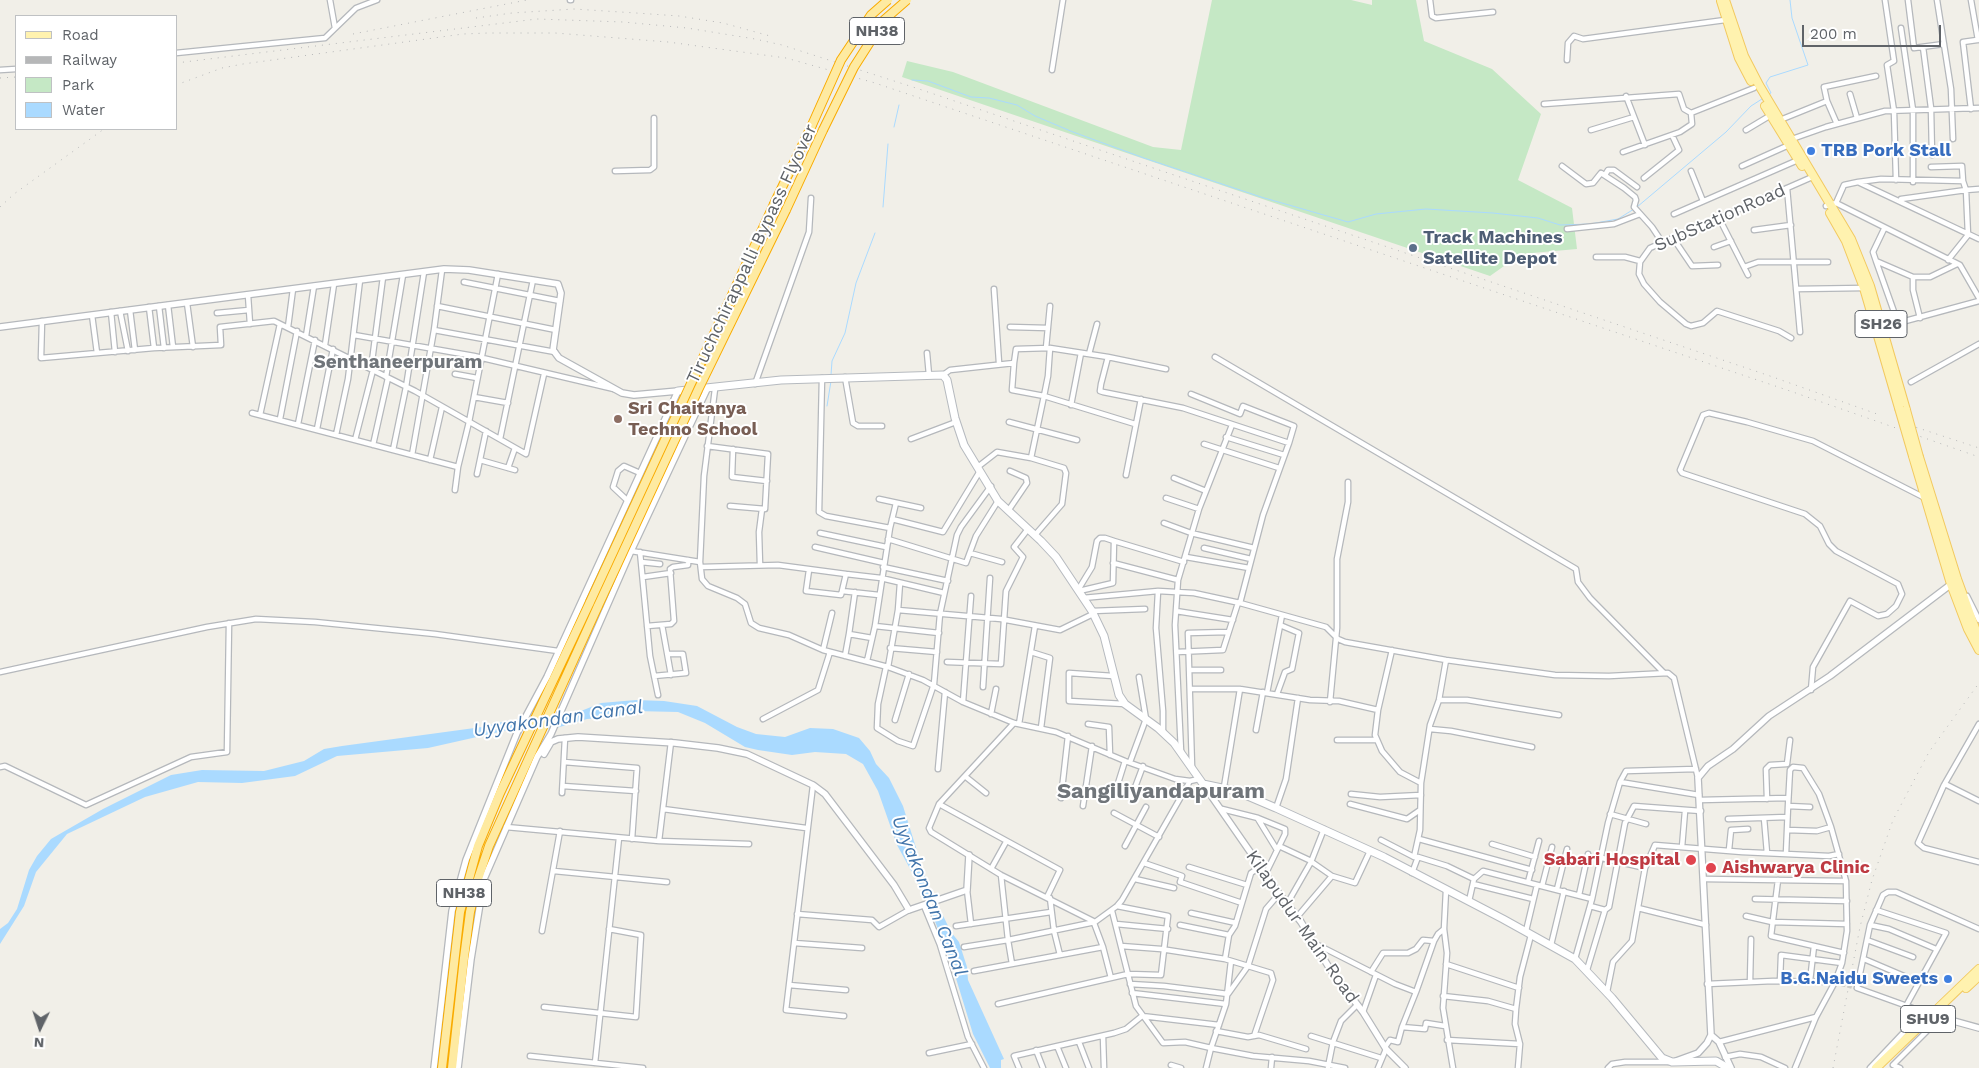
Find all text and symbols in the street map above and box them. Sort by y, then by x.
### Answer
legend [15,15,178,130]
scale bar [1804,15,1943,47]
road number: NH38 [850,18,904,44]
text: 200 m [1810,25,1857,43]
text: Road [62,26,99,44]
text: Railway [62,51,117,69]
text: Park [62,76,94,94]
text: Water [62,101,105,119]
street label: Tiruchchirappalli Bypass Flyover [682,121,822,387]
place label: TRB Pork Stall [1821,140,1951,162]
marker: TRB Pork Stall [1805,145,1817,157]
street label: SubStationRoad [1651,180,1789,256]
place label: Track Machines Satellite Depot [1423,227,1563,270]
marker: Track Machines Satellite Depot [1407,242,1419,254]
road number: SH26 [1855,310,1907,338]
district label: Senthaneerpuram [314,351,482,373]
place label: Sri Chaitanya Techno School [628,398,757,440]
marker: Sri Chaitanya Techno School [612,413,624,425]
water label: Uyyakondan Canal [472,696,644,742]
district label: Sangiliyandapuram [1057,779,1265,805]
water label: Uyyakondan Canal [886,812,972,980]
street label: Kilapudur Main Road [1241,846,1363,1008]
place label: Sabari Hospital [1544,849,1680,871]
marker: Sabari Hospital [1684,853,1698,867]
place label: Aishwarya Clinic [1722,857,1870,879]
marker: Aishwarya Clinic [1704,861,1718,875]
road number: NH38 [436,880,492,906]
place label: B.G.Naidu Sweets [1780,968,1938,990]
marker: B.G.Naidu Sweets [1942,973,1954,985]
north arrow [15,1003,65,1053]
road number: SHU9 [1900,1006,1956,1032]
text: N [33,1035,45,1051]

